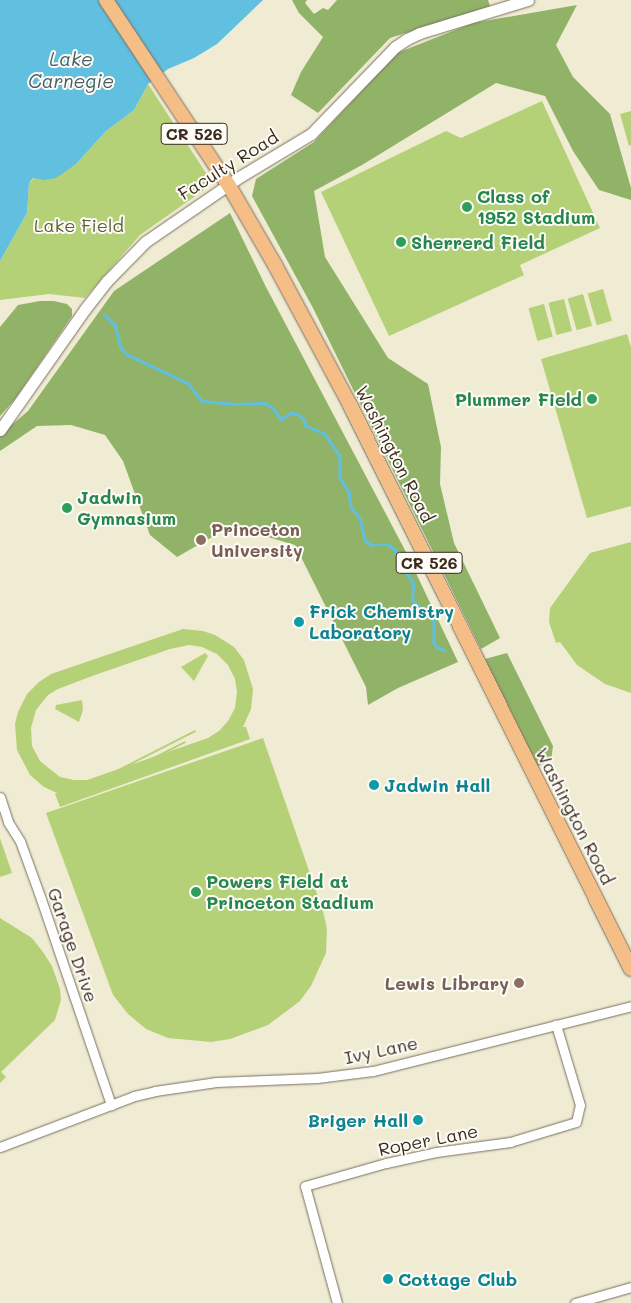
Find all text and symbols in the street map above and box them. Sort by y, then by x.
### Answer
water label: Lake Carnegie [28,48,114,92]
road number: CR 526 [160,120,228,148]
street label: Faculty Road [174,126,282,204]
place label: Class of 1952 Stadium [477,186,595,228]
marker: Class of 1952 Stadium [461,201,473,213]
park label: Lake Field [34,214,124,236]
place label: Sherrerd Field [411,231,545,253]
marker: Sherrerd Field [395,236,407,248]
street label: Washington Road [351,382,439,526]
place label: Plummer Field [455,388,582,410]
marker: Plummer Field [586,393,598,405]
place label: Jadwin Gymnasium [77,487,176,530]
marker: Jadwin Gymnasium [61,502,73,514]
place label: Princeton University [211,519,303,562]
marker: Princeton University [195,534,207,546]
road number: CR 526 [395,550,463,576]
place label: Frick Chemistry Laboratory [309,601,454,644]
marker: Frick Chemistry Laboratory [293,616,305,628]
street label: Washington Road [531,744,619,888]
place label: Jadwin Hall [384,774,490,796]
marker: Jadwin Hall [368,779,380,791]
place label: Powers Field at Princeton Stadium [206,871,374,914]
street label: Garage Drive [43,885,103,1005]
marker: Powers Field at Princeton Stadium [190,886,202,898]
place label: Lewis Library [385,972,509,994]
marker: Lewis Library [513,977,525,989]
street label: Ivy Lane [342,1032,420,1068]
place label: Briger Hall [308,1109,408,1131]
marker: Briger Hall [412,1114,424,1126]
street label: Roper Lane [376,1120,480,1160]
place label: Cottage Club [398,1268,517,1290]
marker: Cottage Club [382,1273,394,1285]

